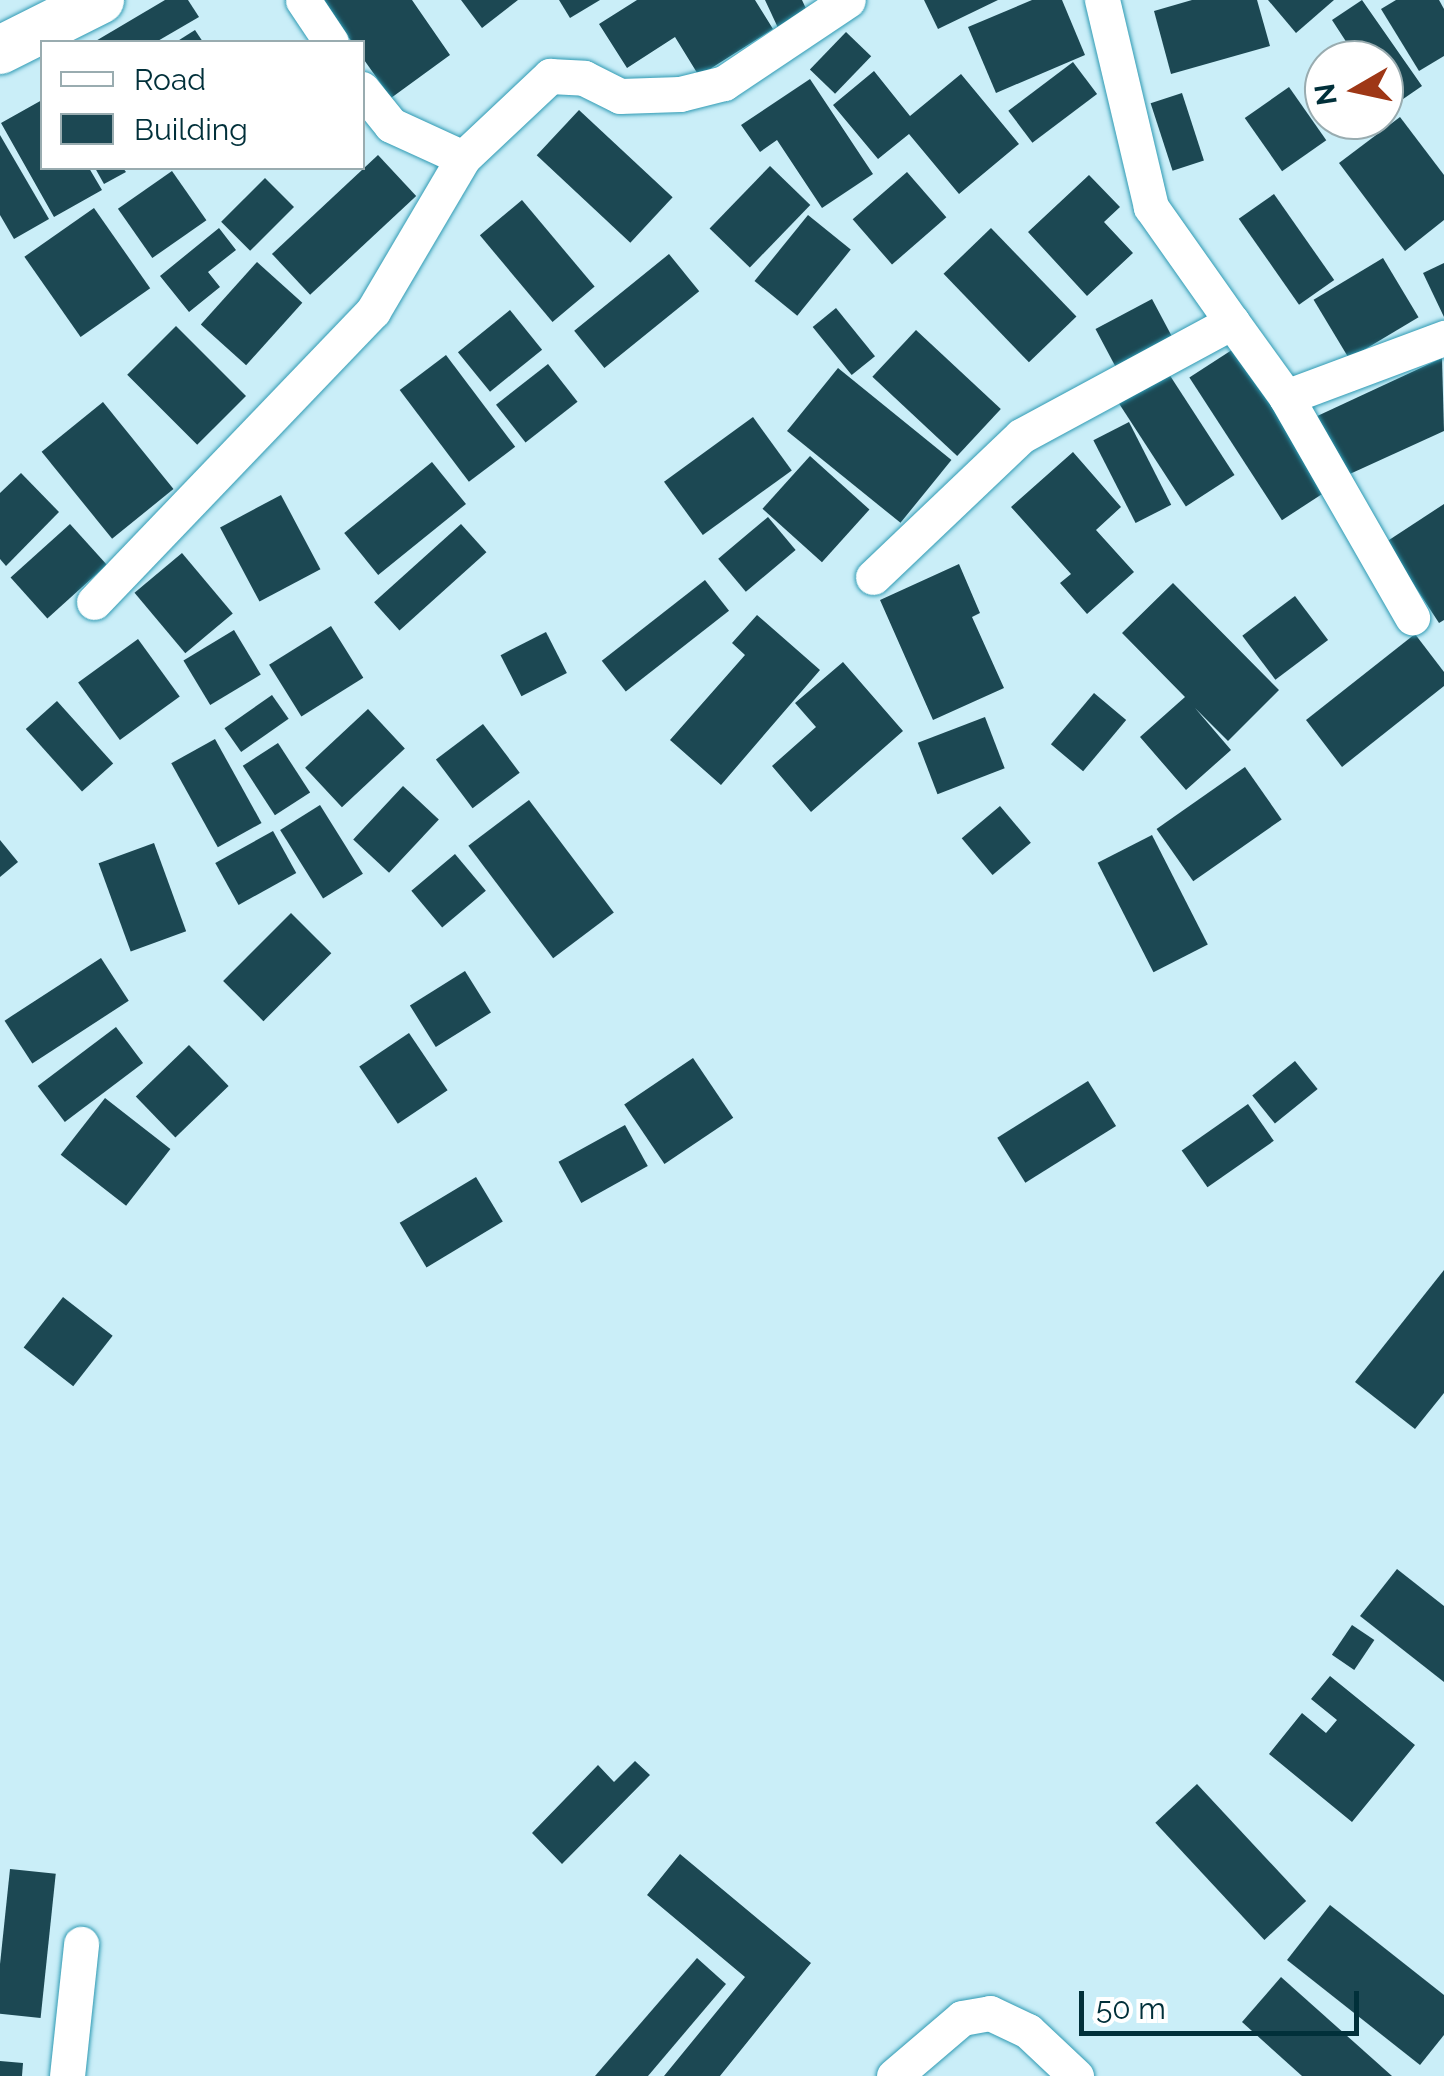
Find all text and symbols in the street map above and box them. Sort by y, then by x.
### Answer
legend [40,40,365,170]
north arrow [1304,40,1404,140]
text: Road [134,62,206,97]
text: N [1308,81,1344,108]
text: Building [134,112,248,147]
scale bar [1084,1971,1364,2033]
text: 50 m [1096,1991,1166,2026]

